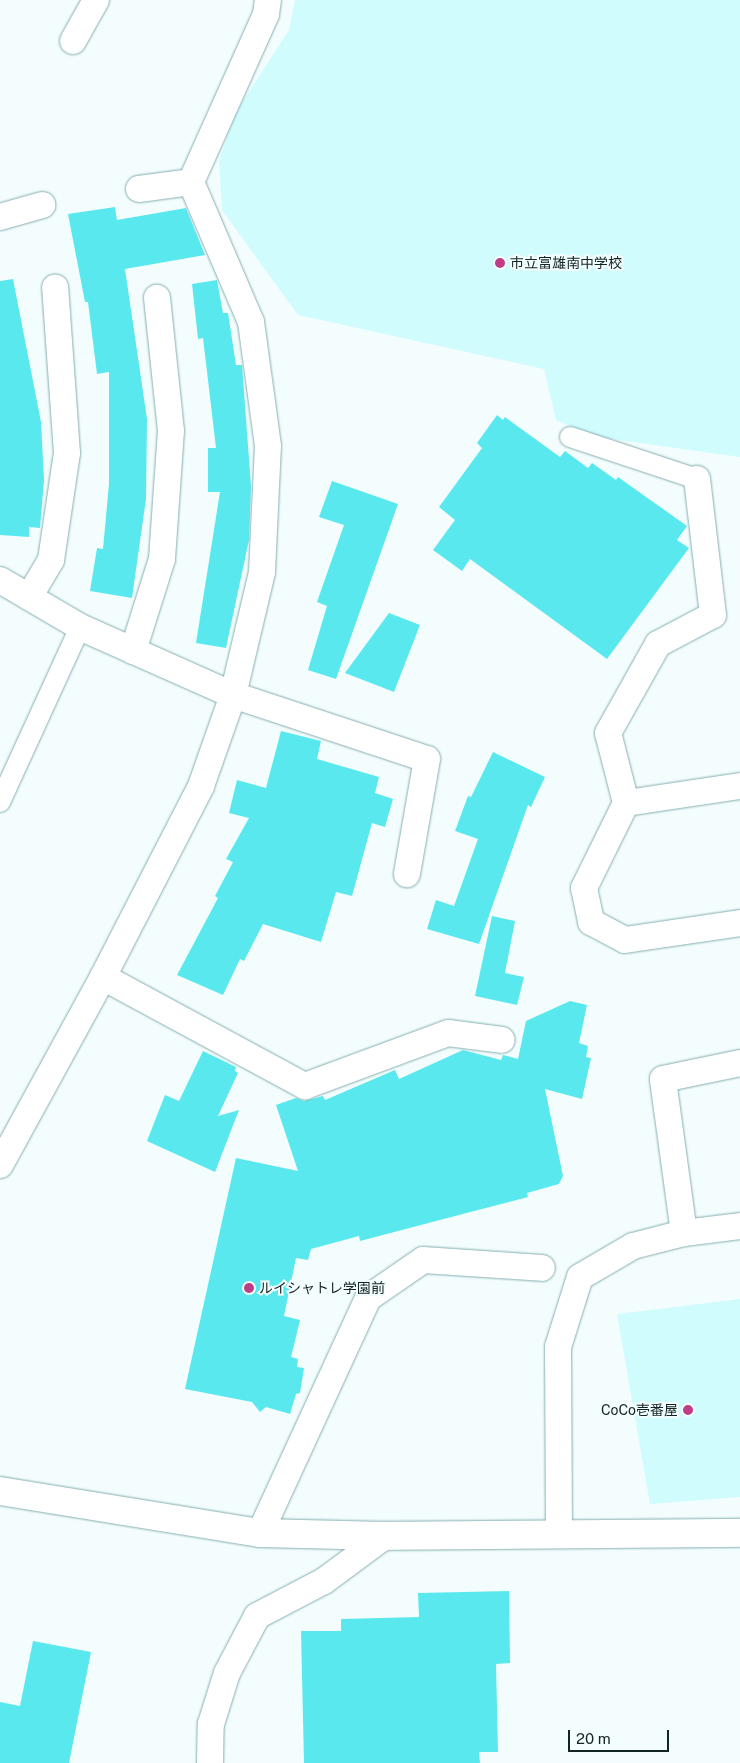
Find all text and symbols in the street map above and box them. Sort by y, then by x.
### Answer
place label: 市立富雄南中学校 [510,255,622,271]
marker: 市立富雄南中学校 [494,257,506,269]
place label: ルイシャトレ学園前 [259,1280,385,1296]
marker: ルイシャトレ学園前 [243,1282,255,1294]
place label: CoCo壱番屋 [601,1402,678,1418]
marker: CoCo壱番屋 [682,1404,694,1416]
scale bar [570,1720,671,1752]
text: 20 m [576,1730,611,1747]

